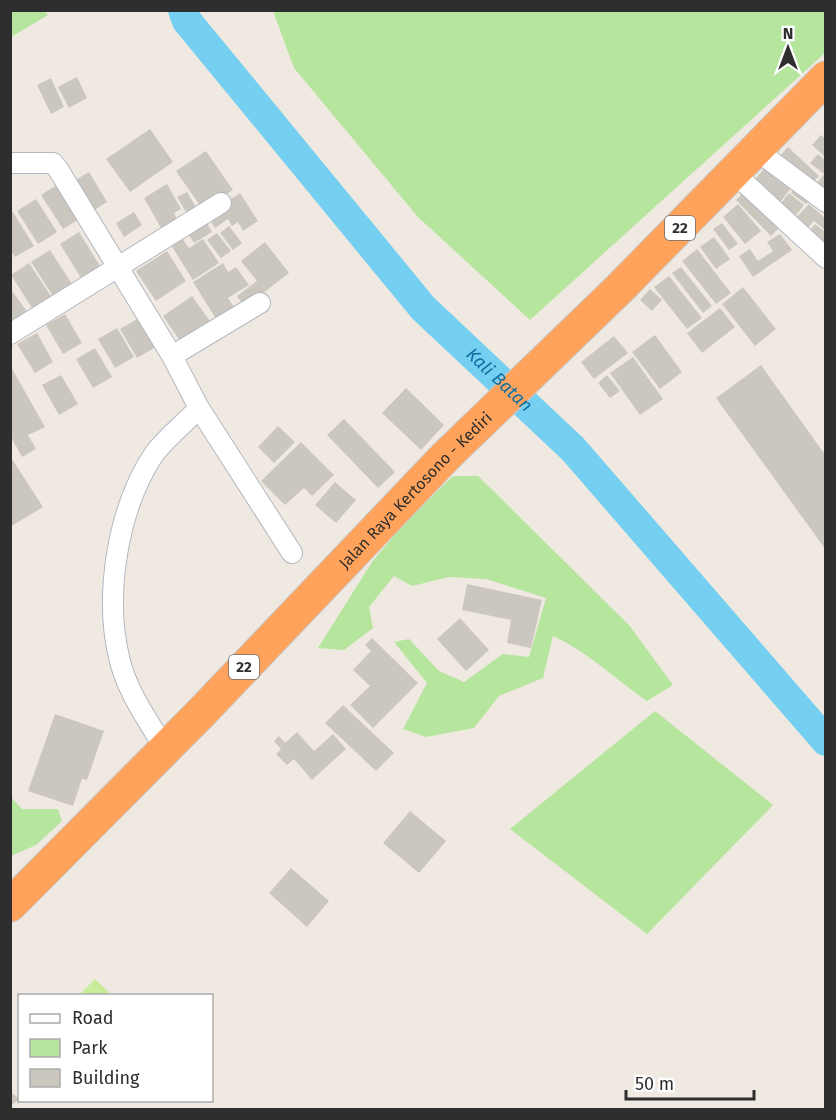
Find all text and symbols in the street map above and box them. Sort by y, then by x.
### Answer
north arrow [758,18,818,78]
text: N [783,24,793,43]
road number: 22 [665,216,695,240]
water label: Kali Batan [461,343,537,416]
street label: Jalan Raya Kertosono - Kediri [335,408,496,573]
road number: 22 [229,655,259,679]
legend [18,994,213,1102]
text: Road [72,1007,114,1029]
text: Park [72,1037,108,1059]
scale bar [626,1063,754,1101]
text: Building [72,1067,140,1089]
text: 50 m [635,1073,674,1095]

